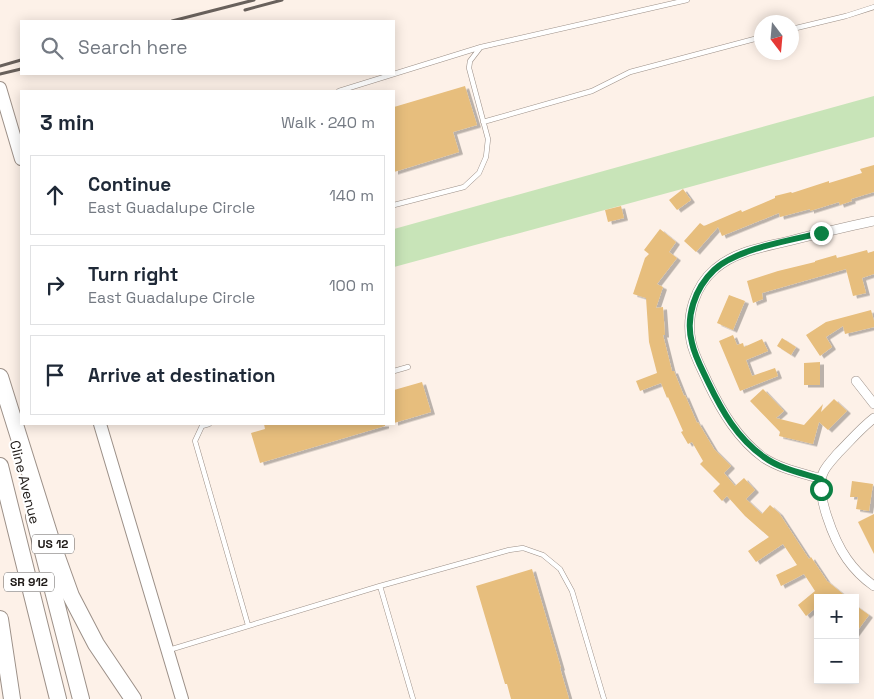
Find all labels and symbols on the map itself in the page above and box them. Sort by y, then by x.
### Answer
north arrow [754,15,799,60]
route end [810,222,833,245]
street label: Cline Avenue [6,438,44,526]
route start [810,478,833,501]
road number: US 12 [32,534,74,554]
road number: SR 912 [4,572,54,592]

